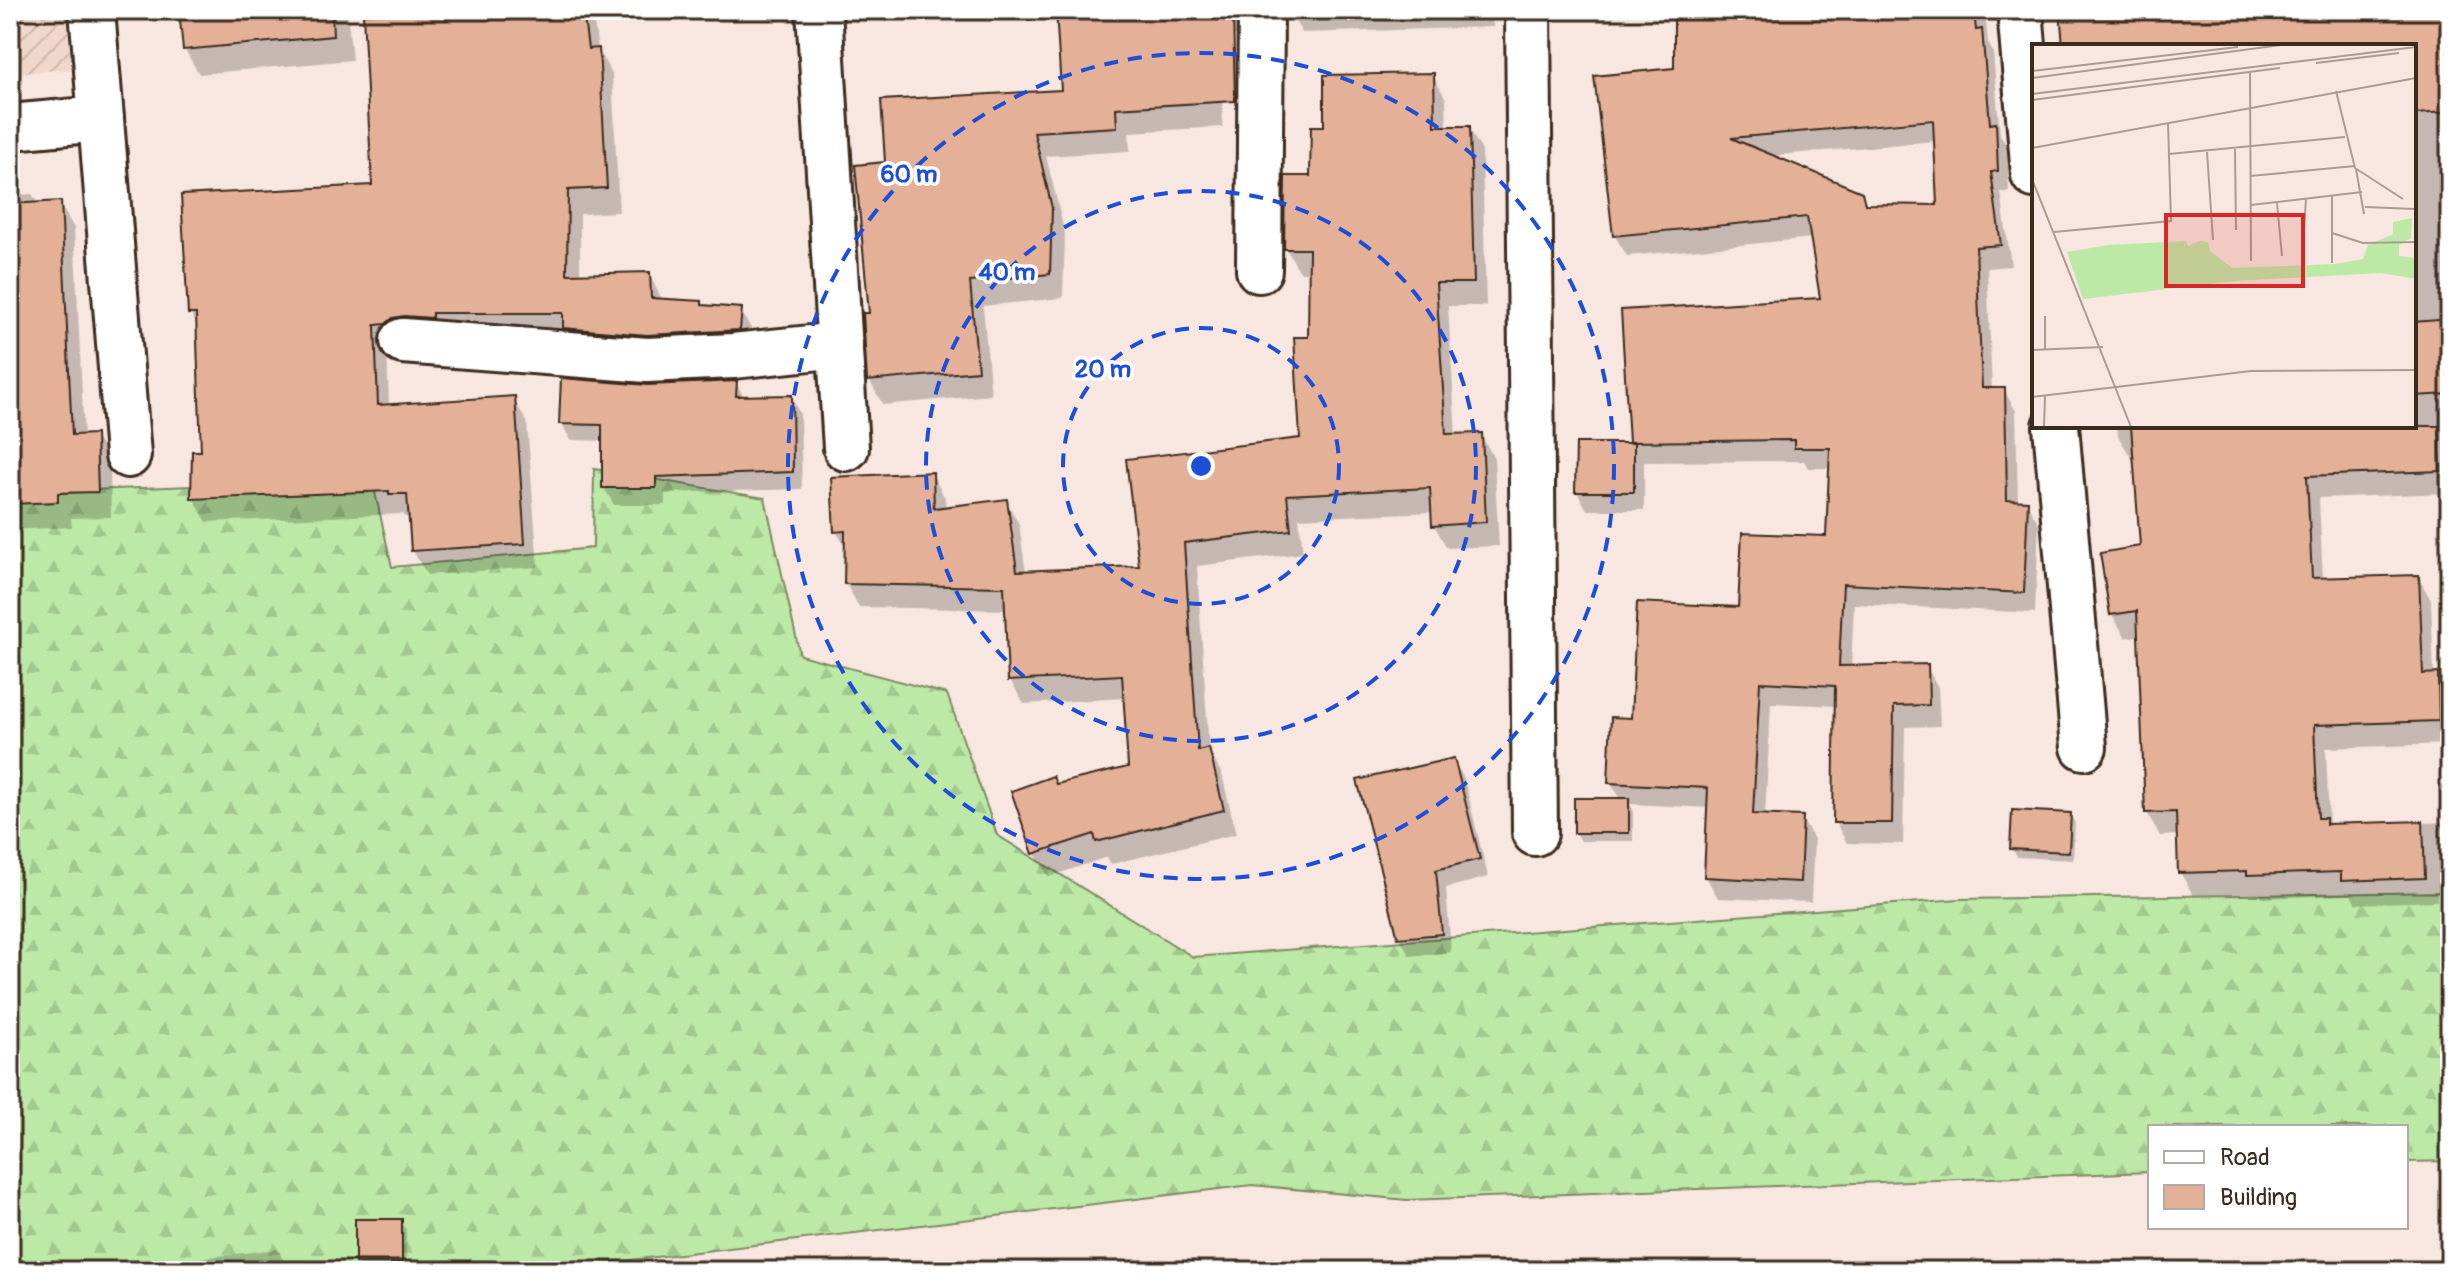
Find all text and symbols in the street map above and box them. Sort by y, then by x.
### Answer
inset map [2032,44,2416,428]
text: 60 m [881,160,937,189]
text: 40 m [979,258,1035,287]
text: 20 m [1075,355,1131,384]
centre of rings [1187,452,1215,480]
legend [2148,1125,2408,1229]
text: Road [2220,1143,2270,1172]
text: Building [2220,1183,2297,1212]

